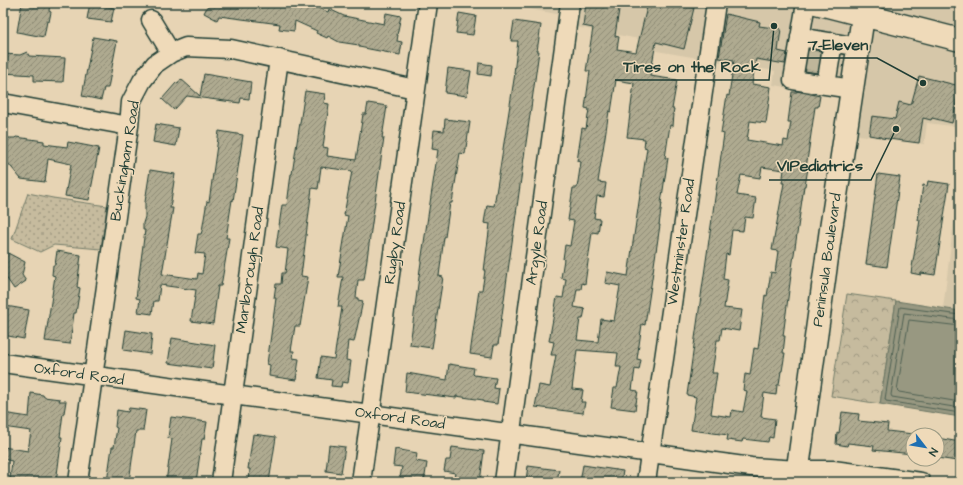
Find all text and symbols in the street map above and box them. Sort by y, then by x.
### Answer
callout: 7-Eleven [800,30,877,58]
text: 7-Eleven [807,34,868,56]
callout: Tires on the Rock [615,52,769,80]
text: Tires on the Rock [622,56,761,78]
street label: Buckingham Road [105,99,146,223]
callout: VIPediatrics [769,152,871,180]
text: VIPediatrics [776,155,863,177]
street label: Westminster Road [662,177,700,307]
street label: Peninsula Boulevard [807,192,847,328]
street label: Argyle Road [521,199,554,287]
street label: Rugby Road [379,200,412,286]
street label: Marlborough Road [231,205,270,335]
street label: Oxford Road [33,357,126,391]
street label: Oxford Road [354,401,447,435]
north arrow [905,427,945,467]
text: N [925,445,941,459]

